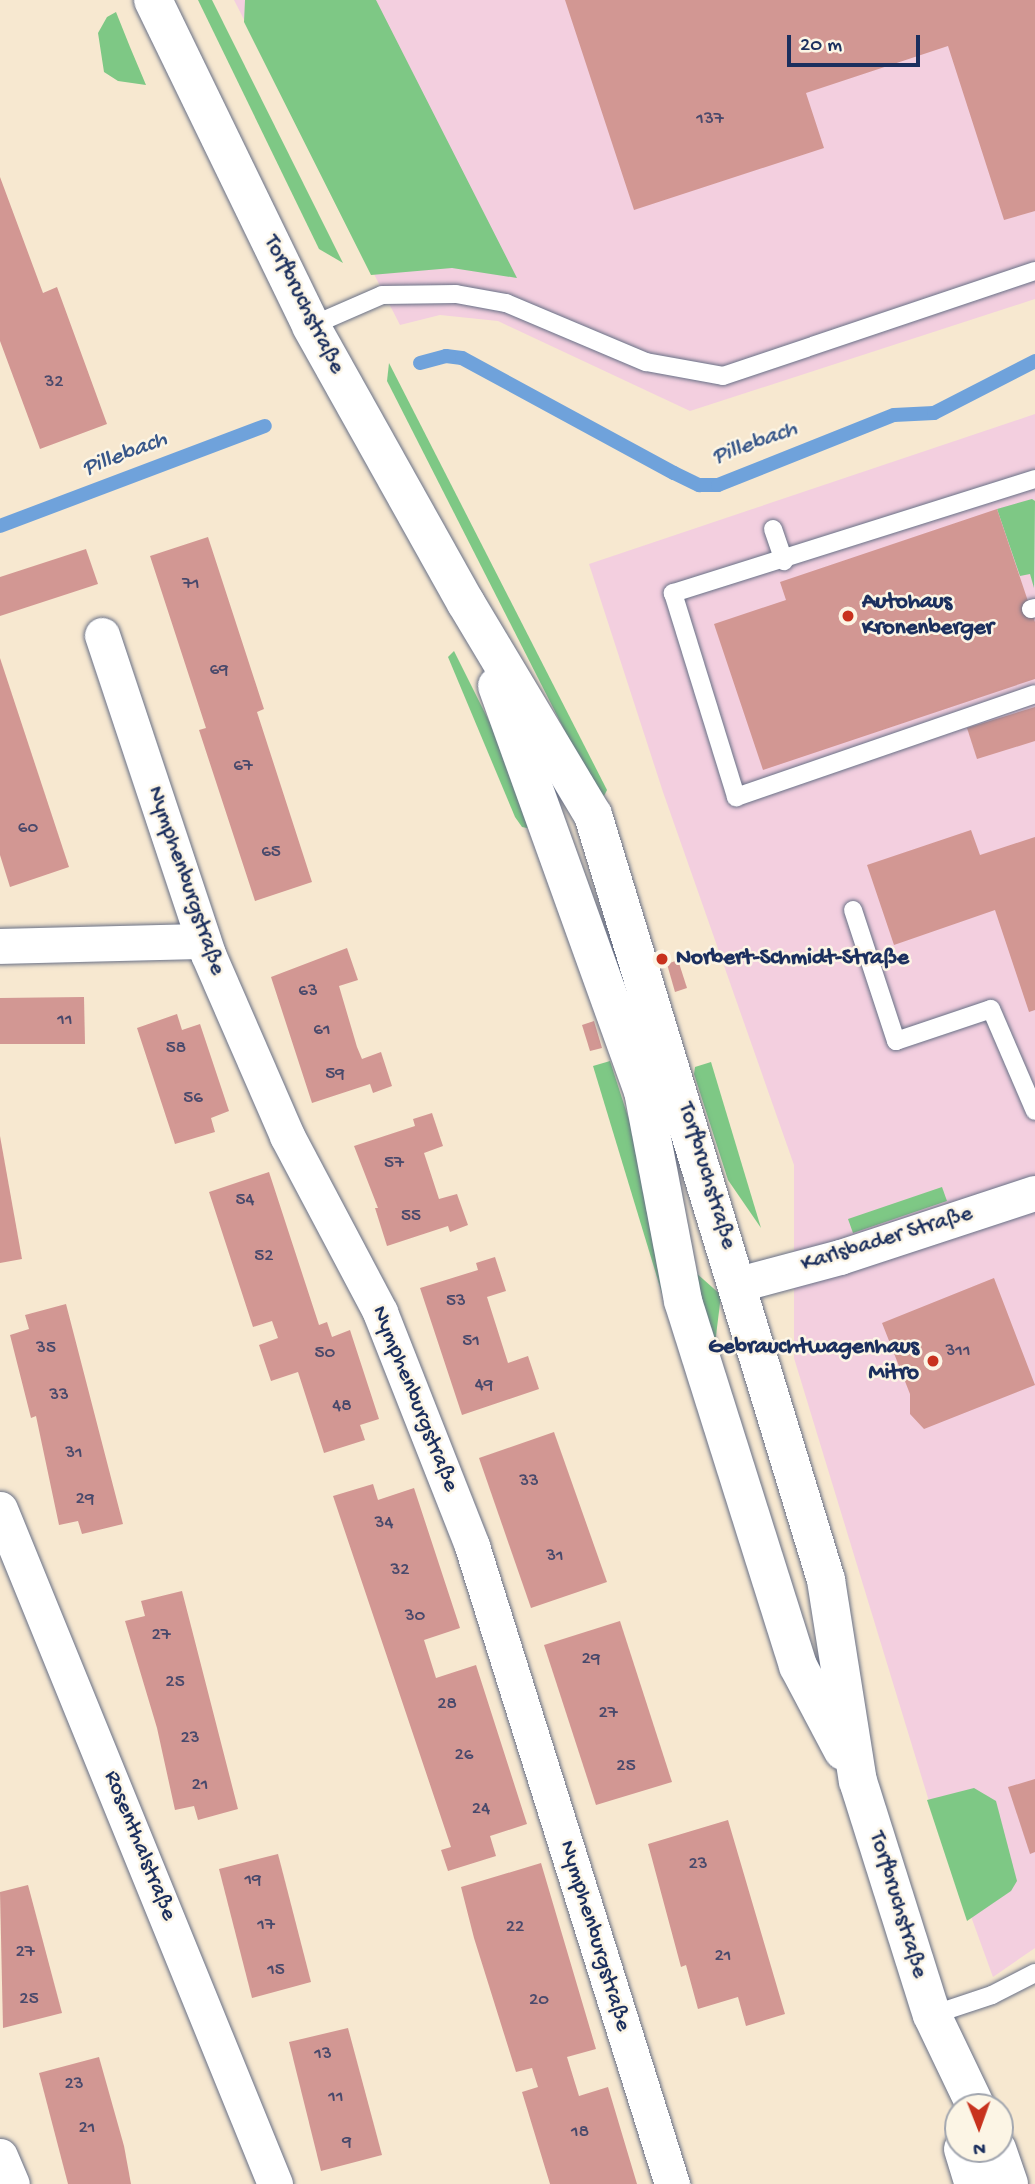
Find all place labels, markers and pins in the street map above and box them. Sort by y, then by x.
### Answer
place label: Autohaus Kronenberger [862,589,994,643]
marker: Autohaus Kronenberger [840,608,856,624]
place label: Norbert-Schmidt-Straße [676,945,909,973]
marker: Norbert-Schmidt-Straße [654,951,670,967]
place label: Gebrauchtwagenhaus Mitro [708,1334,919,1388]
marker: Gebrauchtwagenhaus Mitro [925,1353,941,1369]

